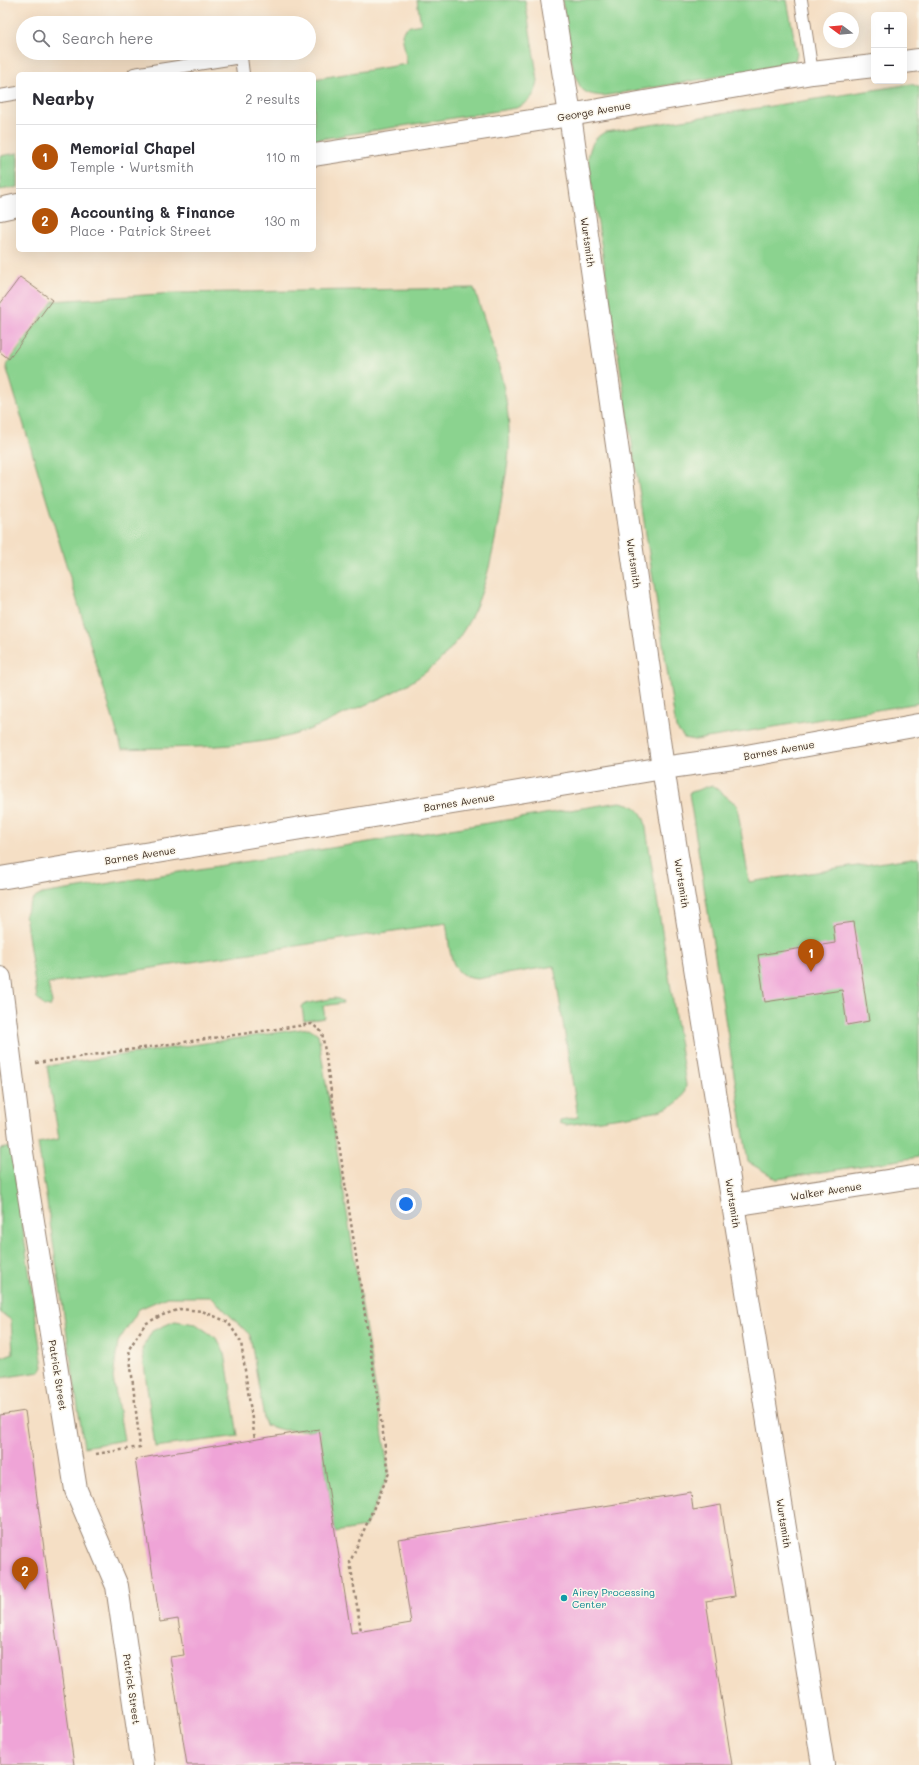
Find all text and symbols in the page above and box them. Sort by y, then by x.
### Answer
north arrow [823,12,859,48]
map controls [871,12,907,84]
button: + [871,12,907,48]
search box [16,16,316,60]
icon: search [30,27,52,49]
text: Search here [62,28,153,48]
button: − [871,48,907,84]
text: Nearby [32,87,94,109]
text: 2 results [245,90,300,107]
street label: George Avenue [556,98,632,124]
text: Memorial Chapel [70,138,195,158]
text: 1 [42,148,48,165]
text: 110 m [266,148,300,165]
text: Temple · Wurtsmith [70,158,193,175]
text: Accounting & Finance [70,202,235,222]
text: 2 [41,212,49,229]
text: 130 m [264,212,300,229]
street label: Wurtsmith [578,216,598,268]
text: Place · Patrick Street [70,222,211,239]
street label: Wurtsmith [624,537,644,589]
street label: Barnes Avenue [742,737,816,763]
street label: Barnes Avenue [422,789,496,815]
street label: Barnes Avenue [103,842,177,868]
street label: Wurtsmith [671,857,693,909]
pin: 1 [798,939,824,972]
street label: Wurtsmith [722,1177,744,1229]
street label: Walker Avenue [789,1178,863,1204]
your location [396,1194,416,1214]
street label: Patrick Street [46,1339,70,1411]
street label: Wurtsmith [773,1497,795,1549]
pin: 2 [12,1557,38,1590]
place label: Airey Processing Center [572,1585,655,1611]
marker: Airey Processing Center [559,1593,569,1603]
street label: Patrick Street [120,1653,144,1725]

